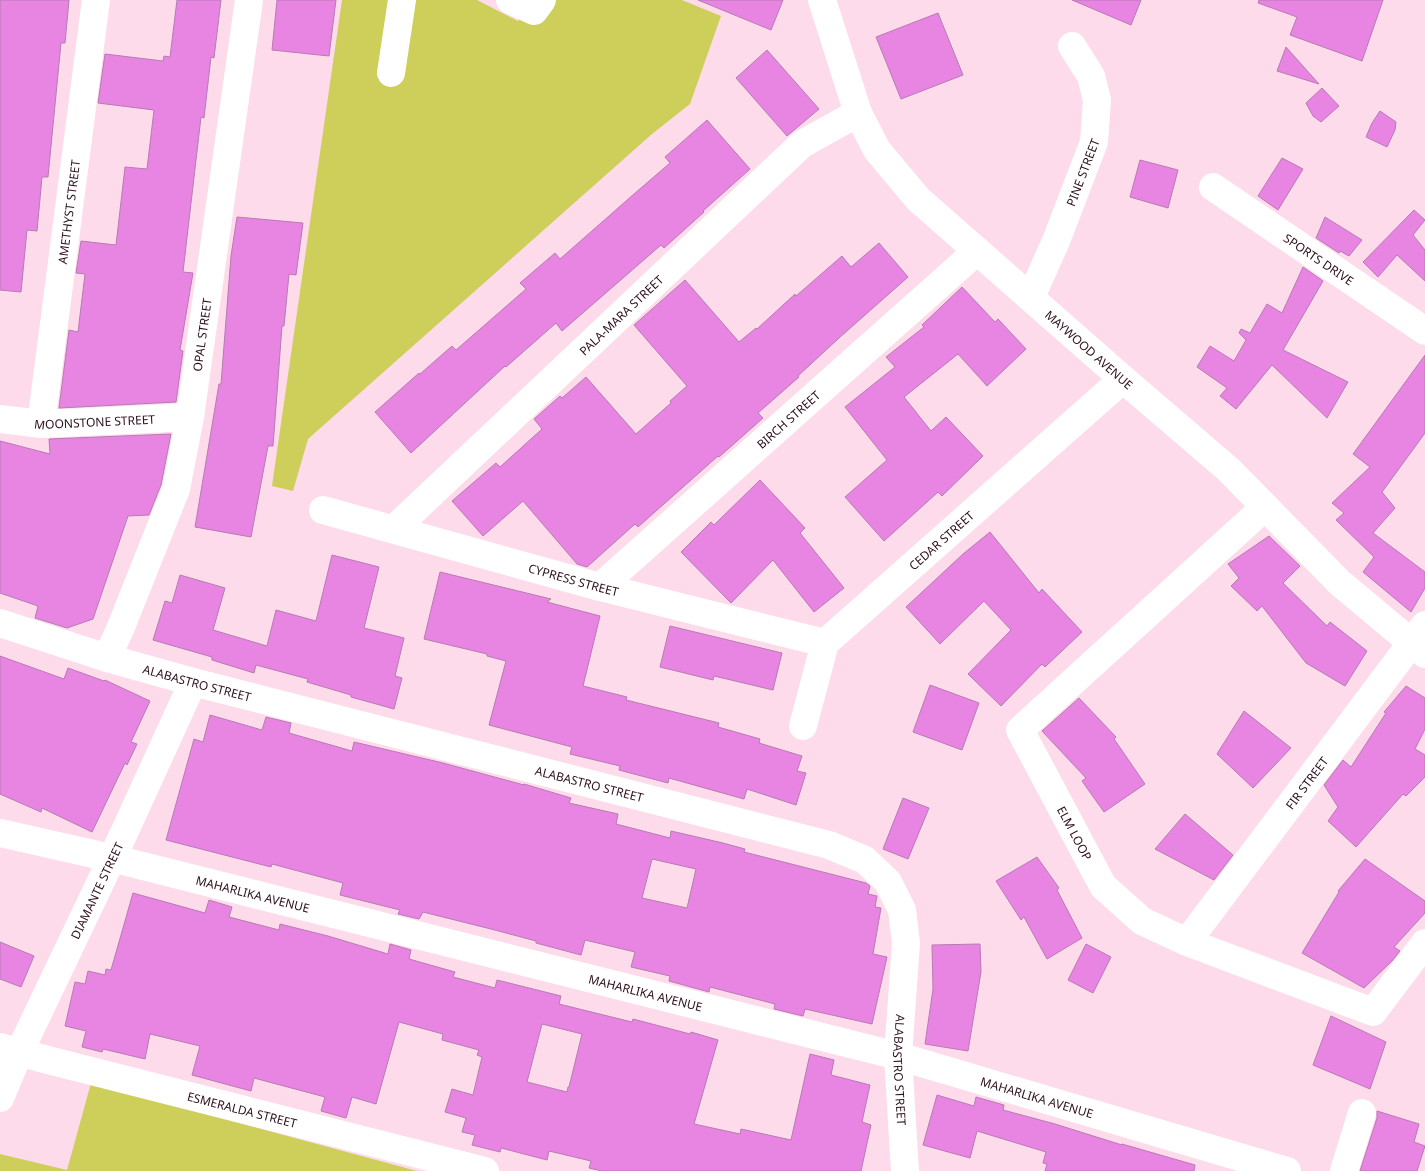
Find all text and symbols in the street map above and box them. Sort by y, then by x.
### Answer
street label: PINE STREET [1062,136,1103,208]
street label: AMETHYST STREET [53,158,84,265]
street label: SPORTS DRIVE [1280,229,1357,289]
street label: PALA-MARA STREET [575,271,667,359]
street label: OPAL STREET [188,297,215,373]
street label: MAYWOOD AVENUE [1042,306,1137,393]
street label: BIRCH STREET [753,386,824,452]
street label: MOONSTONE STREET [33,410,156,433]
street label: CEDAR STREET [905,506,978,574]
street label: CYPRESS STREET [526,559,621,600]
street label: ALABASTRO STREET [141,660,253,705]
street label: FIR STREET [1281,753,1332,813]
street label: ALABASTRO STREET [533,762,646,806]
street label: ELM LOOP [1053,803,1096,863]
street label: DIAMANTE STREET [66,839,127,942]
street label: MAHARLIKA AVENUE [194,871,312,916]
street label: MAHARLIKA AVENUE [587,970,704,1015]
street label: ALABASTRO STREET [889,1014,911,1126]
street label: MAHARLIKA AVENUE [979,1072,1096,1122]
street label: ESMERALDA STREET [186,1087,299,1131]

